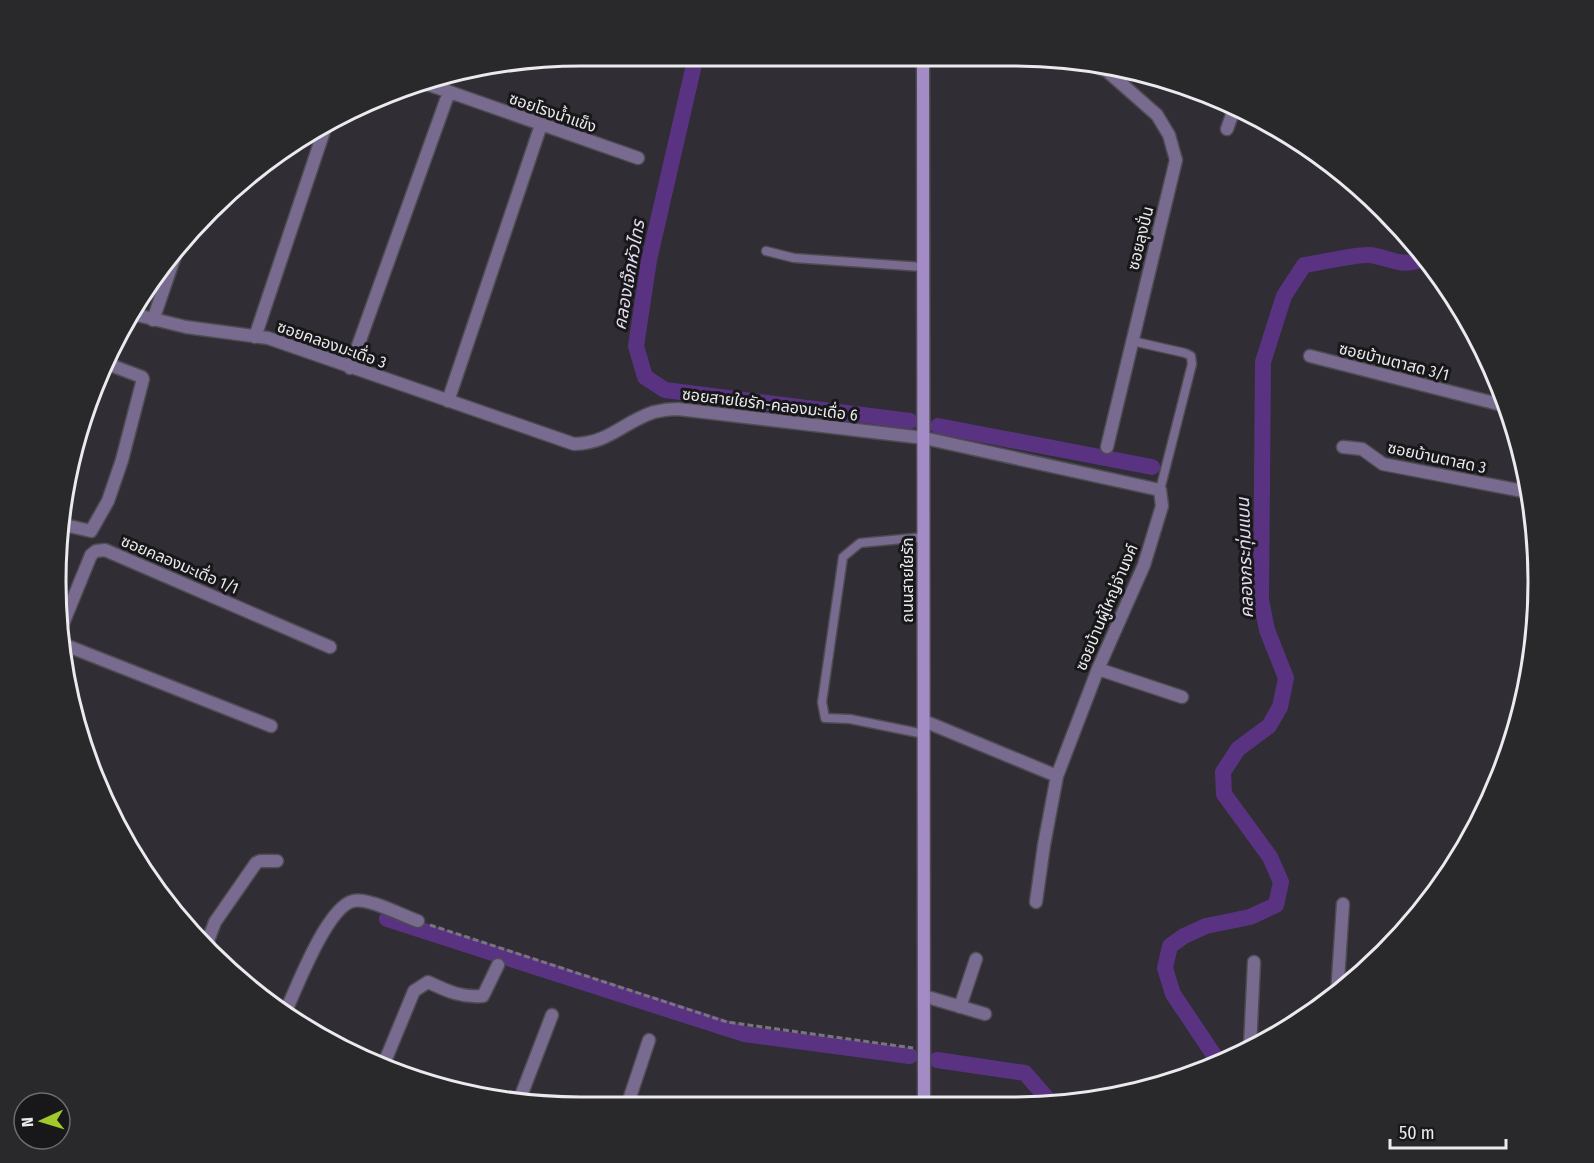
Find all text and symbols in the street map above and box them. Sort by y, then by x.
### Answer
street label: ซอยโรงน้ำแข็ง [507,87,600,136]
street label: ซอยลุงปั่น [1122,204,1158,272]
water label: คลองเจ๊กหัวไทร [609,217,650,332]
street label: ซอยคลองมะเดื่อ 3 [275,315,390,372]
street label: ซอยบ้านตาสด 3/1 [1337,339,1451,384]
street label: ซอยสายใยรัก-คลองมะเดื่อ 6 [681,382,859,425]
street label: ซอยบ้านตาสด 3 [1386,438,1488,477]
water label: คลองกระทุ่มแบน [1232,496,1258,619]
street label: ซอยคลองมะเดื่อ 1/1 [118,529,242,598]
street label: ถนนสายใยรัก [898,537,917,623]
street label: ซอยบ้านผู้ใหญ่จำนงค์ [1071,541,1142,673]
north arrow [12,1091,72,1151]
scale bar [1390,1112,1506,1150]
text: N [18,1117,37,1127]
text: 50 m [1399,1122,1435,1144]

